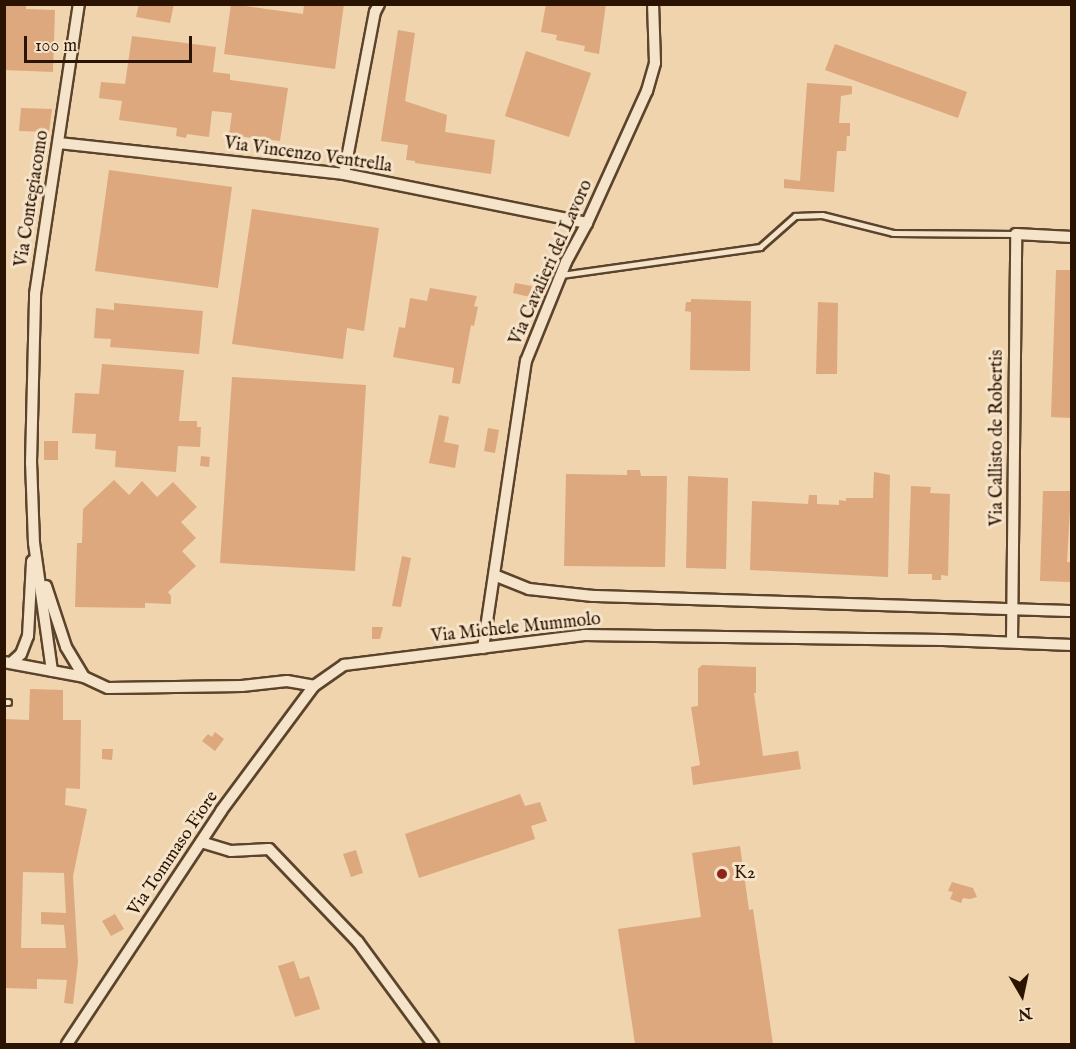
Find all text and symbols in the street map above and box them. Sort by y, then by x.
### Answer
scale bar [27,24,195,62]
text: 100 m [35,35,77,58]
street label: Via Contegiacomo [12,129,54,269]
street label: Via Vincenzo Ventrella [223,134,393,178]
street label: Via Cavalieri del Lavoro [506,177,598,349]
street label: Via Callisto de Robertis [987,350,1009,526]
street label: Via Michele Mummolo [430,609,602,649]
street label: Via Tommaso Fiore [124,788,224,920]
place label: K2 [734,863,755,885]
marker: K2 [715,867,729,881]
north arrow [992,965,1052,1025]
text: N [1016,1002,1033,1024]

